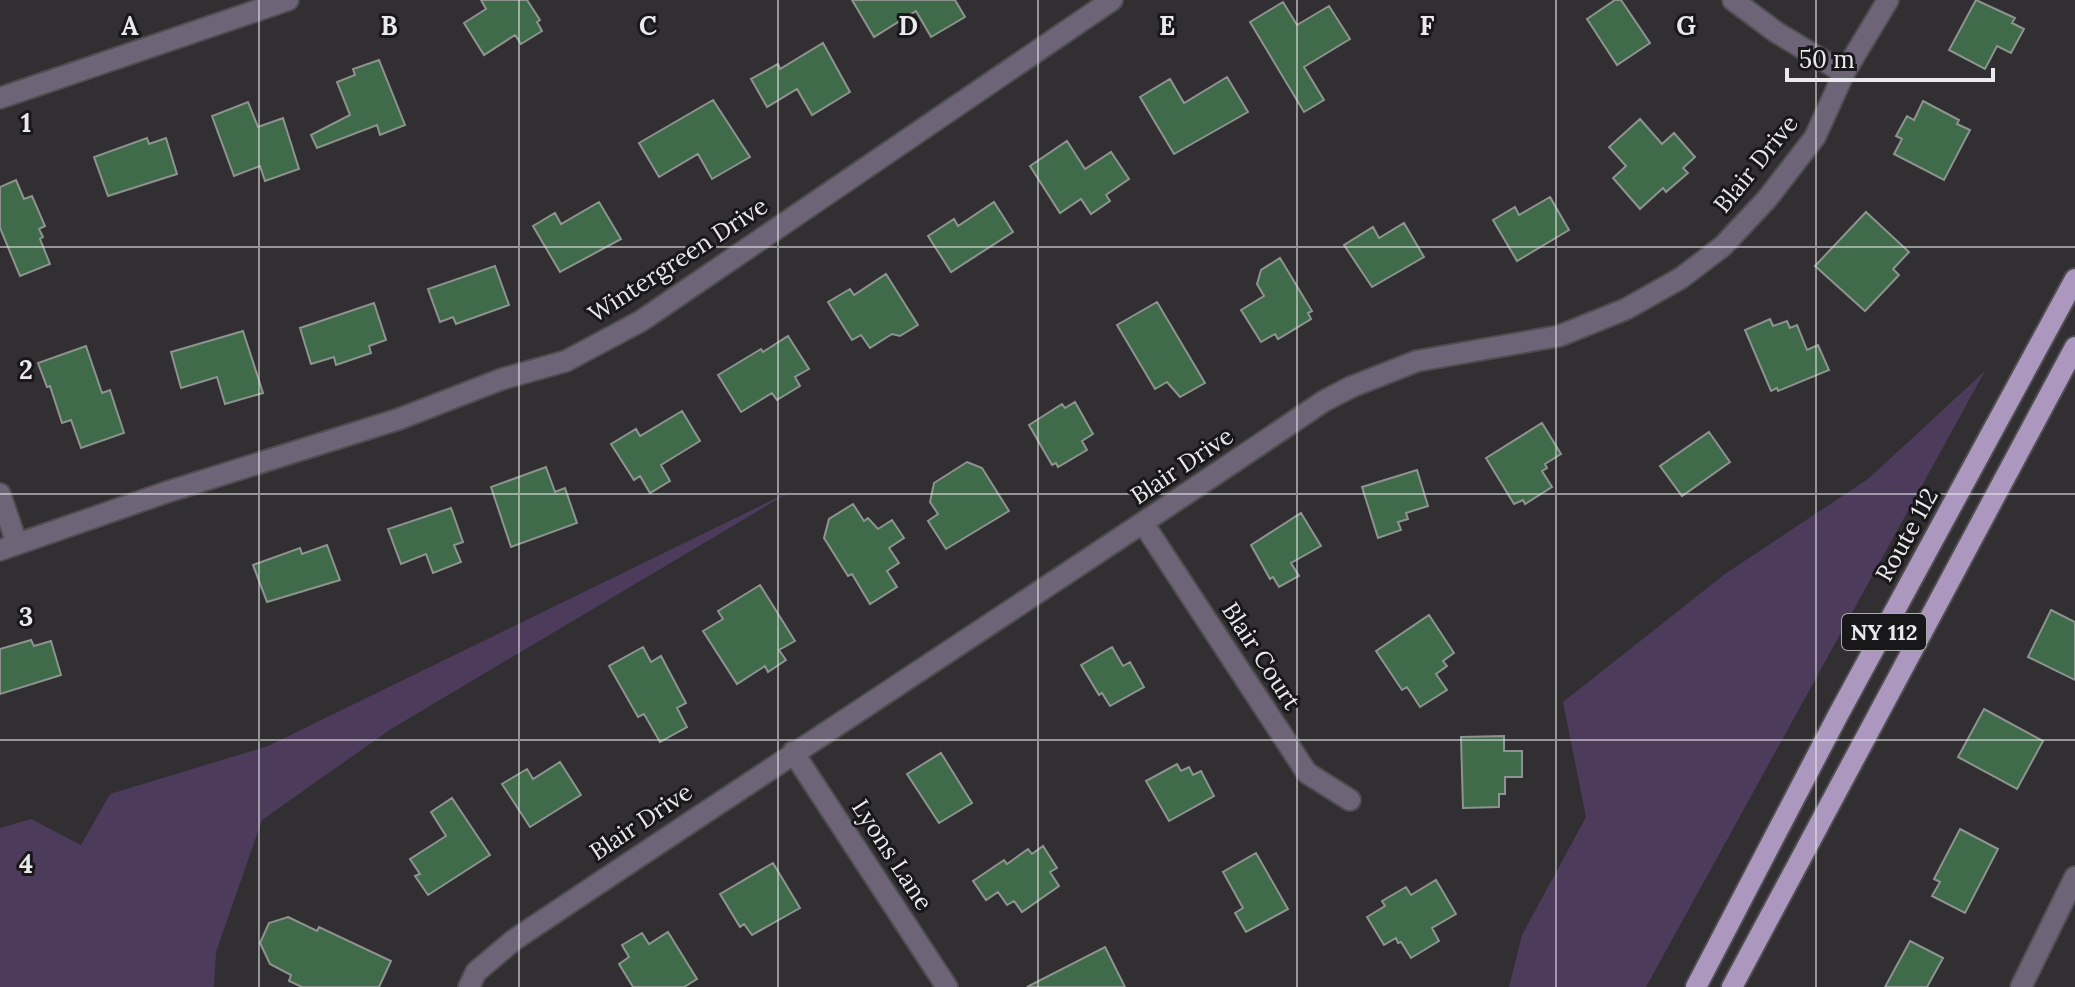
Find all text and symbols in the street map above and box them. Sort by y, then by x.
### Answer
text: A [121,9,139,42]
text: B [380,9,398,42]
text: C [639,9,657,42]
text: D [898,9,918,42]
text: E [1159,9,1175,42]
text: F [1420,9,1435,42]
text: G [1676,9,1696,42]
scale bar [1787,32,1993,82]
text: 50 m [1799,44,1855,75]
text: 1 [21,106,31,139]
street label: Blair Drive [1707,108,1805,219]
street label: Wintergreen Drive [582,190,773,329]
text: 2 [19,353,33,386]
street label: Blair Drive [1125,420,1239,511]
street label: Route 112 [1868,483,1945,587]
street label: Blair Court [1215,596,1308,716]
text: 3 [19,600,33,633]
road number: NY 112 [1842,614,1926,650]
street label: Blair Drive [584,776,698,867]
street label: Lyons Lane [845,793,940,916]
text: 4 [19,847,33,880]

